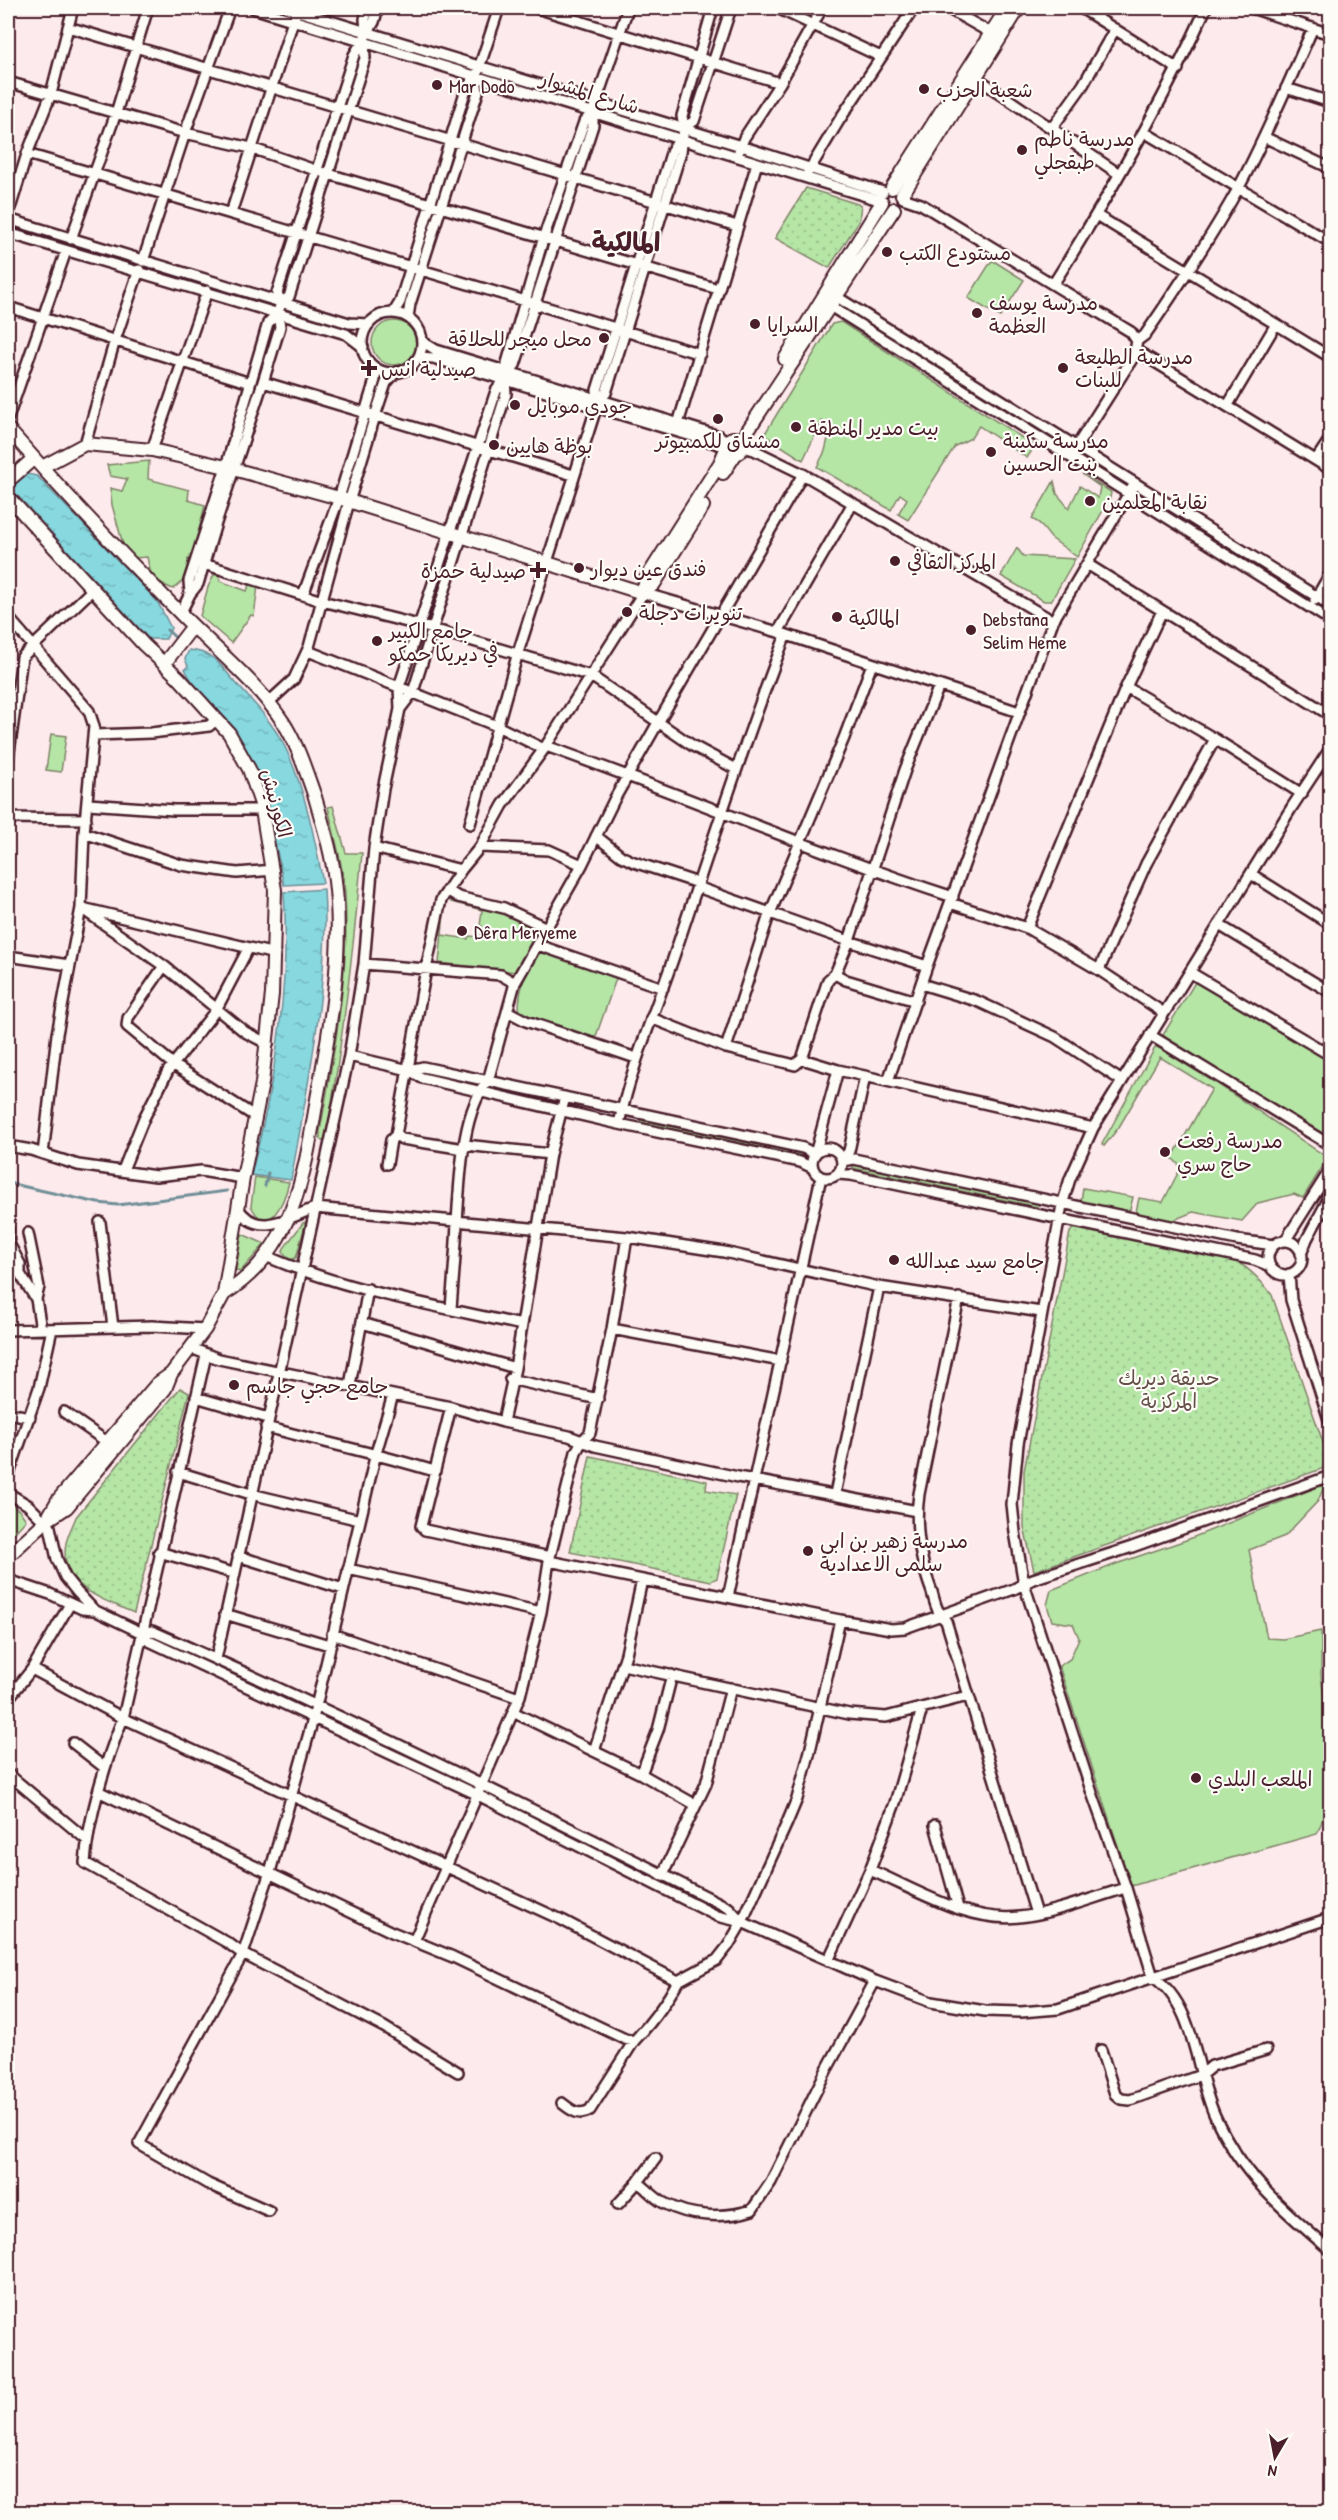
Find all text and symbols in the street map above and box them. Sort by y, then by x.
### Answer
street label: شارع المشوار [535,64,643,121]
place label: Mar Dodo [449,72,514,99]
place label: شعبة الحزب [936,76,1033,103]
marker: Mar Dodo [430,78,444,92]
marker: شعبة الحزب [917,82,931,96]
place label: مدرسة ناطم طبقجلي [1034,125,1135,180]
marker: مدرسة ناطم طبقجلي [1015,143,1029,157]
district label: المالكية [592,224,660,259]
place label: مستودع الكتب [899,239,1011,267]
marker: مستودع الكتب [880,245,894,259]
place label: مدرسة يوسف العظمة [989,289,1098,339]
marker: مدرسة يوسف العظمة [970,306,984,320]
place label: السرايا [767,311,819,338]
marker: السرايا [748,317,762,331]
place label: محل ميجر للحلاقة [449,325,592,352]
marker: محل ميجر للحلاقة [597,331,611,345]
place label: مدرسة الطليعة للبنات [1075,343,1193,393]
place label: صيدلية انس [381,355,476,382]
marker: صيدلية انس [362,361,376,375]
marker: مدرسة الطليعة للبنات [1056,361,1070,375]
place label: جودي موبايل [527,392,632,421]
marker: جودي موبايل [508,398,522,412]
marker: مشتاق للكمبيوتر [711,412,725,426]
place label: بيت مدير المنطقة [808,414,939,441]
marker: بيت مدير المنطقة [789,420,803,434]
place label: مشتاق للكمبيوتر [653,427,781,454]
place label: مدرسة سكينة بنت الحسين [1003,427,1109,477]
place label: بوظة هايين [506,432,592,459]
marker: بوظة هايين [487,438,501,452]
marker: مدرسة سكينة بنت الحسين [984,445,998,459]
place label: نقابة المعلمين [1102,488,1208,515]
marker: نقابة المعلمين [1083,494,1097,508]
place label: المركز الثقافي [907,548,996,576]
marker: المركز الثقافي [888,554,902,568]
place label: فندق عين ديوار [589,555,707,582]
place label: صيدلية حمزة [421,557,526,584]
marker: فندق عين ديوار [572,561,586,575]
marker: صيدلية حمزة [531,563,545,577]
place label: تنويرات دجلة [639,599,742,627]
place label: المالكية [849,604,900,631]
marker: تنويرات دجلة [620,605,634,619]
place label: Debstana Selim Heme [983,605,1067,655]
marker: المالكية [830,610,844,624]
place label: جامع الكبير في ديريكا حمكو [387,617,498,668]
marker: Debstana Selim Heme [964,623,978,637]
marker: جامع الكبير في ديريكا حمكو [370,634,384,648]
street label: الكورنيش [255,766,299,840]
place label: Dêra Meryeme [474,918,577,945]
marker: Dêra Meryeme [455,924,469,938]
place label: مدرسة رفعت حاج سري [1177,1127,1283,1179]
marker: مدرسة رفعت حاج سري [1158,1145,1172,1159]
place label: جامع سيد عبدالله [906,1247,1045,1276]
marker: جامع سيد عبدالله [887,1253,901,1267]
park label: حديقة ديريك المركزية [1118,1364,1220,1414]
place label: جامع حجي جاسم [246,1372,388,1404]
marker: جامع حجي جاسم [227,1378,241,1392]
place label: مدرسة زهير بن ابي سلمى الاعدادية [820,1527,968,1577]
marker: مدرسة زهير بن ابي سلمى الاعدادية [801,1544,815,1558]
place label: الملعب البلدي [1208,1765,1312,1794]
marker: الملعب البلدي [1189,1771,1203,1785]
north arrow [1245,2427,1305,2487]
text: N [1266,2460,1278,2483]

